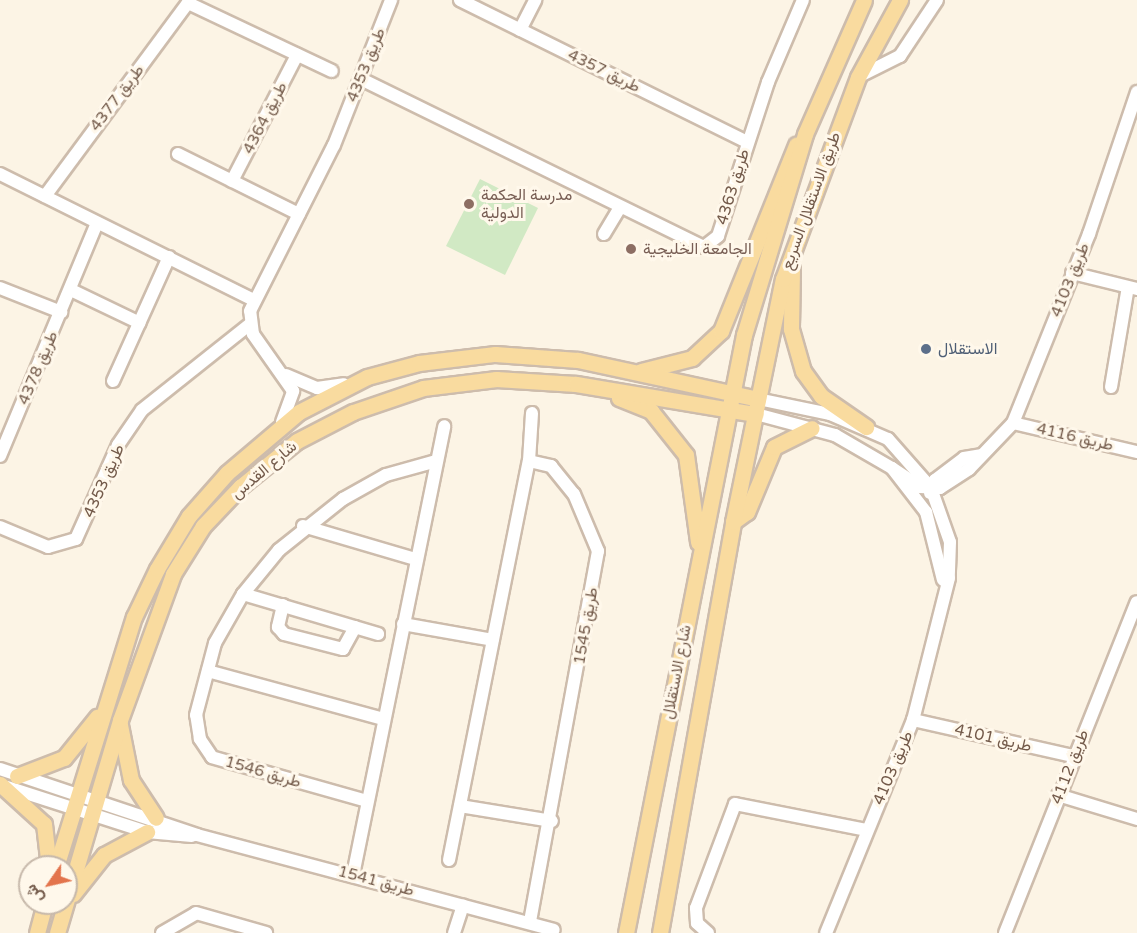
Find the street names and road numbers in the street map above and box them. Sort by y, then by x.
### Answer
street label: طريق 4353 [342,25,390,105]
street label: طريق 4357 [565,45,643,97]
street label: طريق 4377 [86,61,148,135]
street label: طريق 4364 [239,79,291,157]
street label: طريق الاستقلال السريع [777,130,845,272]
street label: طريق 4363 [712,147,754,227]
street label: طريق 4103 [1046,240,1094,320]
street label: طريق 4378 [14,328,62,408]
street label: طريق 4116 [1035,419,1115,455]
street label: شارع القدس [227,437,301,503]
street label: طريق 4353 [79,441,129,521]
street label: طريق 1545 [570,586,602,666]
street label: شارع الاستقلال [658,623,696,721]
street label: طريق 4101 [953,720,1033,756]
street label: طريق 4112 [1047,727,1093,807]
street label: طريق 4103 [869,728,917,808]
street label: طريق 1546 [223,752,303,792]
street label: طريق 1541 [336,862,416,900]

